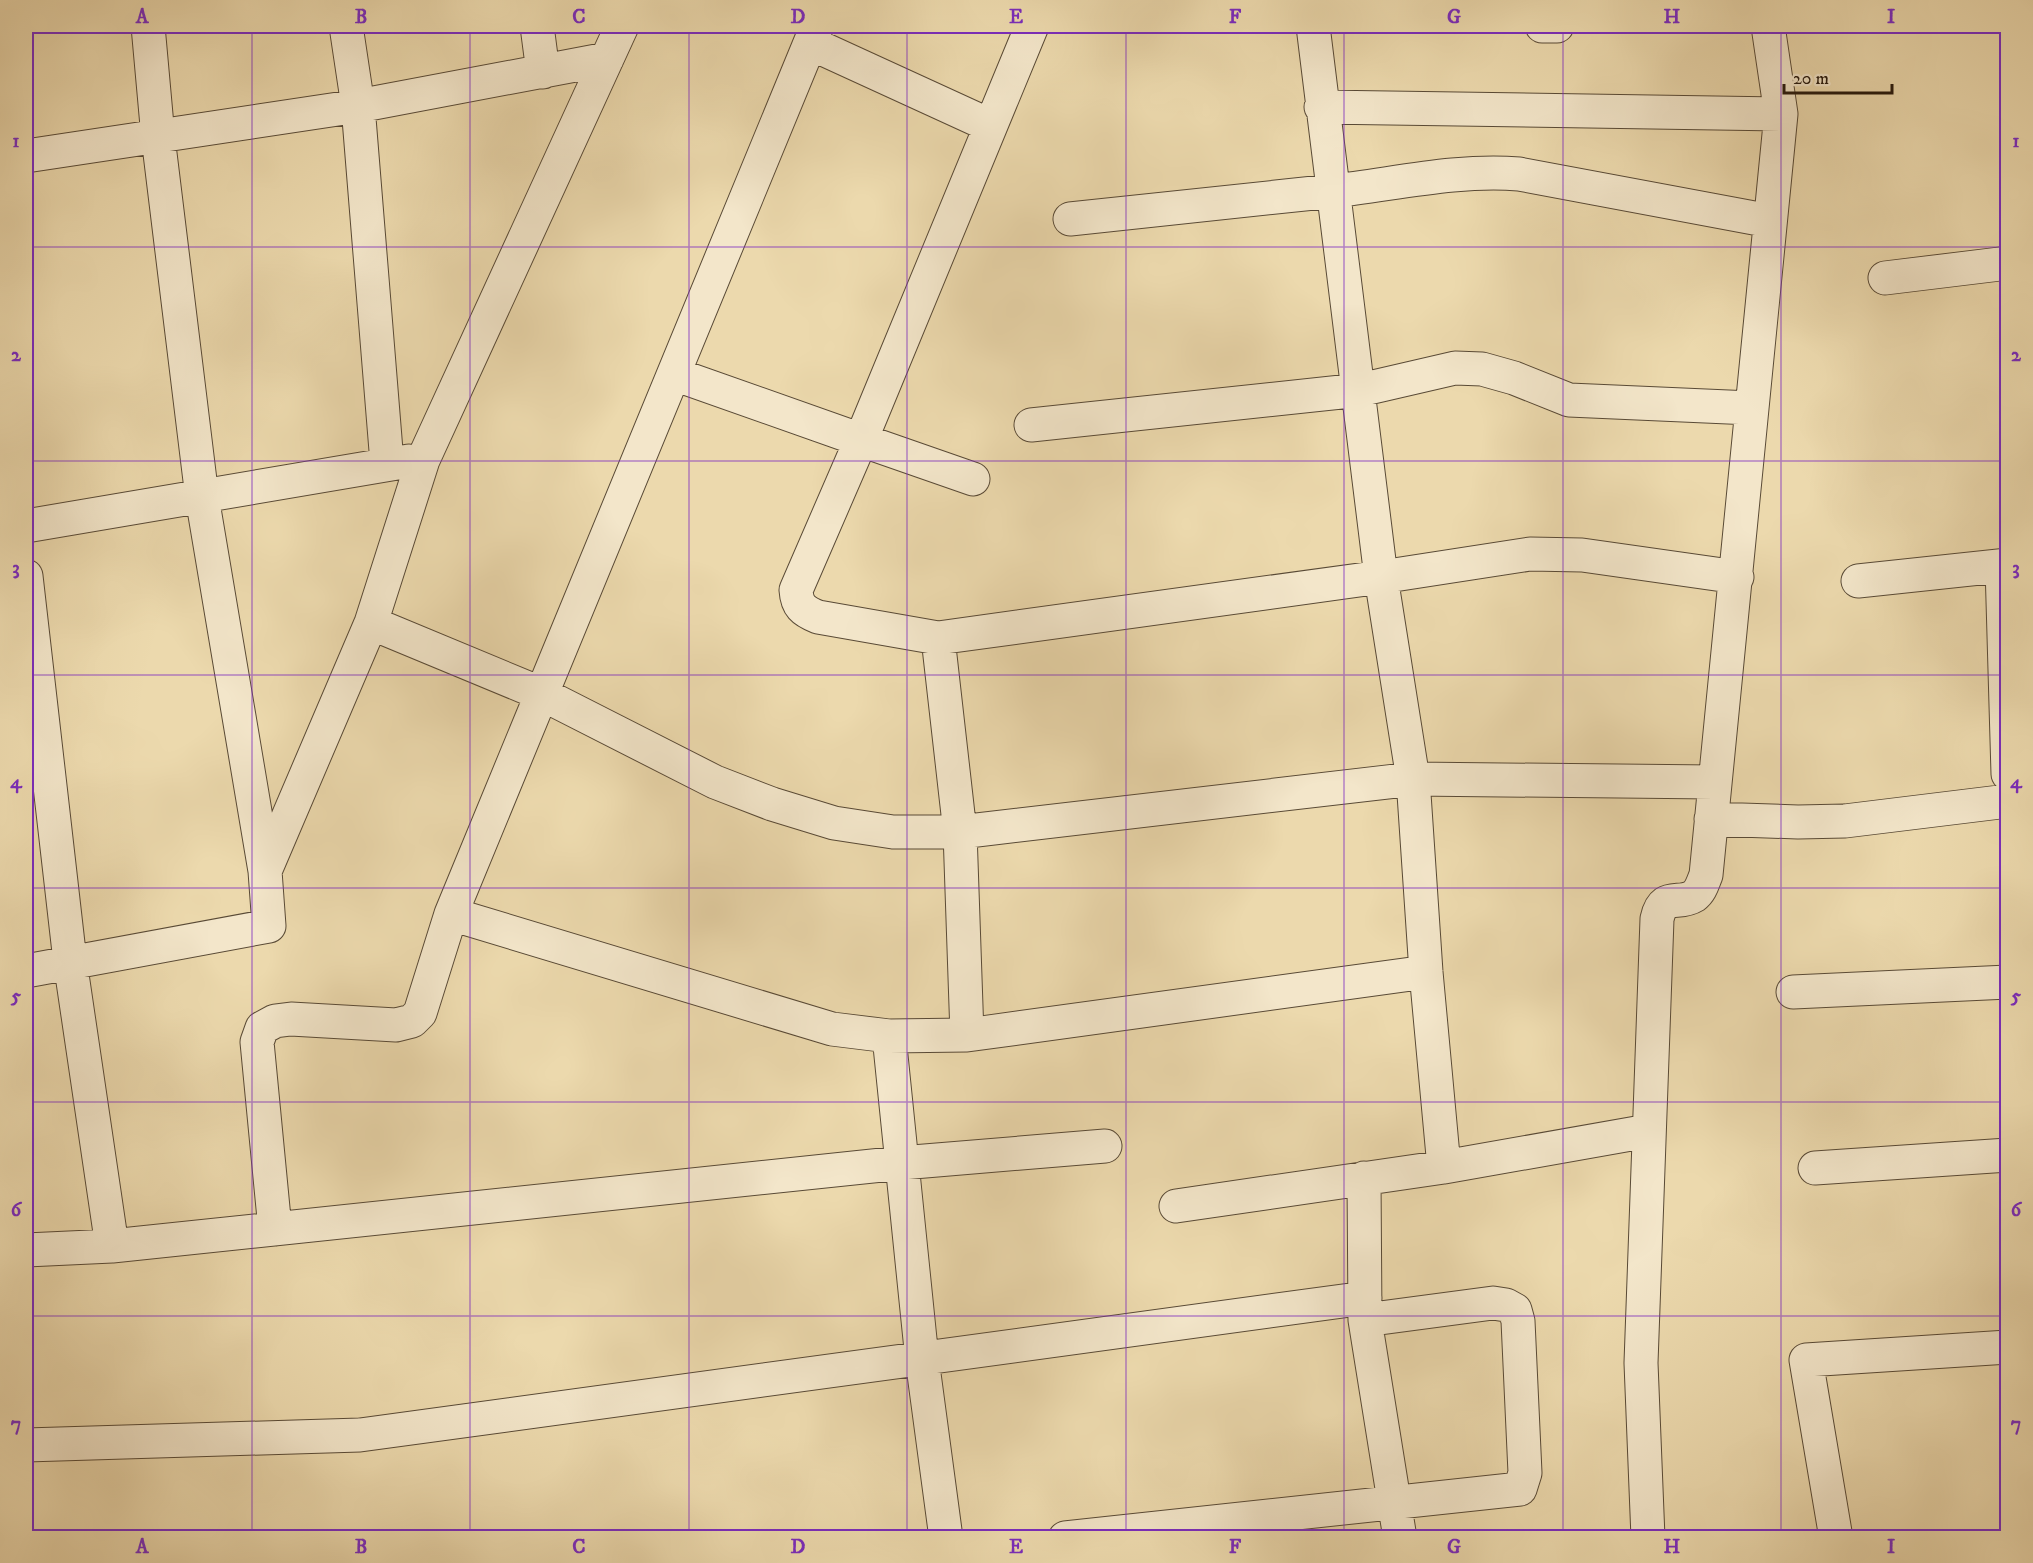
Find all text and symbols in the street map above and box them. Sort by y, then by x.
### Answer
text: A [135,5,150,30]
text: B [355,5,367,30]
text: C [572,5,586,30]
text: D [791,5,806,30]
text: E [1009,5,1023,30]
text: F [1229,5,1242,30]
text: G [1447,5,1461,30]
text: H [1664,5,1681,30]
text: I [1887,5,1895,30]
scale bar [1784,57,1892,95]
text: 20 m [1793,68,1829,90]
text: 1 [12,129,20,154]
text: 1 [2012,129,2020,154]
text: 2 [11,343,22,368]
text: 2 [2011,343,2022,368]
text: 3 [12,556,20,581]
text: 3 [2012,556,2020,581]
text: 4 [10,770,23,795]
text: 4 [2010,770,2023,795]
text: 5 [10,984,21,1009]
text: 5 [2010,984,2021,1009]
text: 6 [11,1198,23,1223]
text: 6 [2011,1198,2023,1223]
text: 7 [11,1412,21,1437]
text: 7 [2011,1412,2021,1437]
text: A [135,1535,150,1560]
text: B [355,1535,367,1560]
text: C [572,1535,586,1560]
text: D [791,1535,806,1560]
text: E [1009,1535,1023,1560]
text: F [1229,1535,1242,1560]
text: G [1447,1535,1461,1560]
text: H [1664,1535,1681,1560]
text: I [1887,1535,1895,1560]

